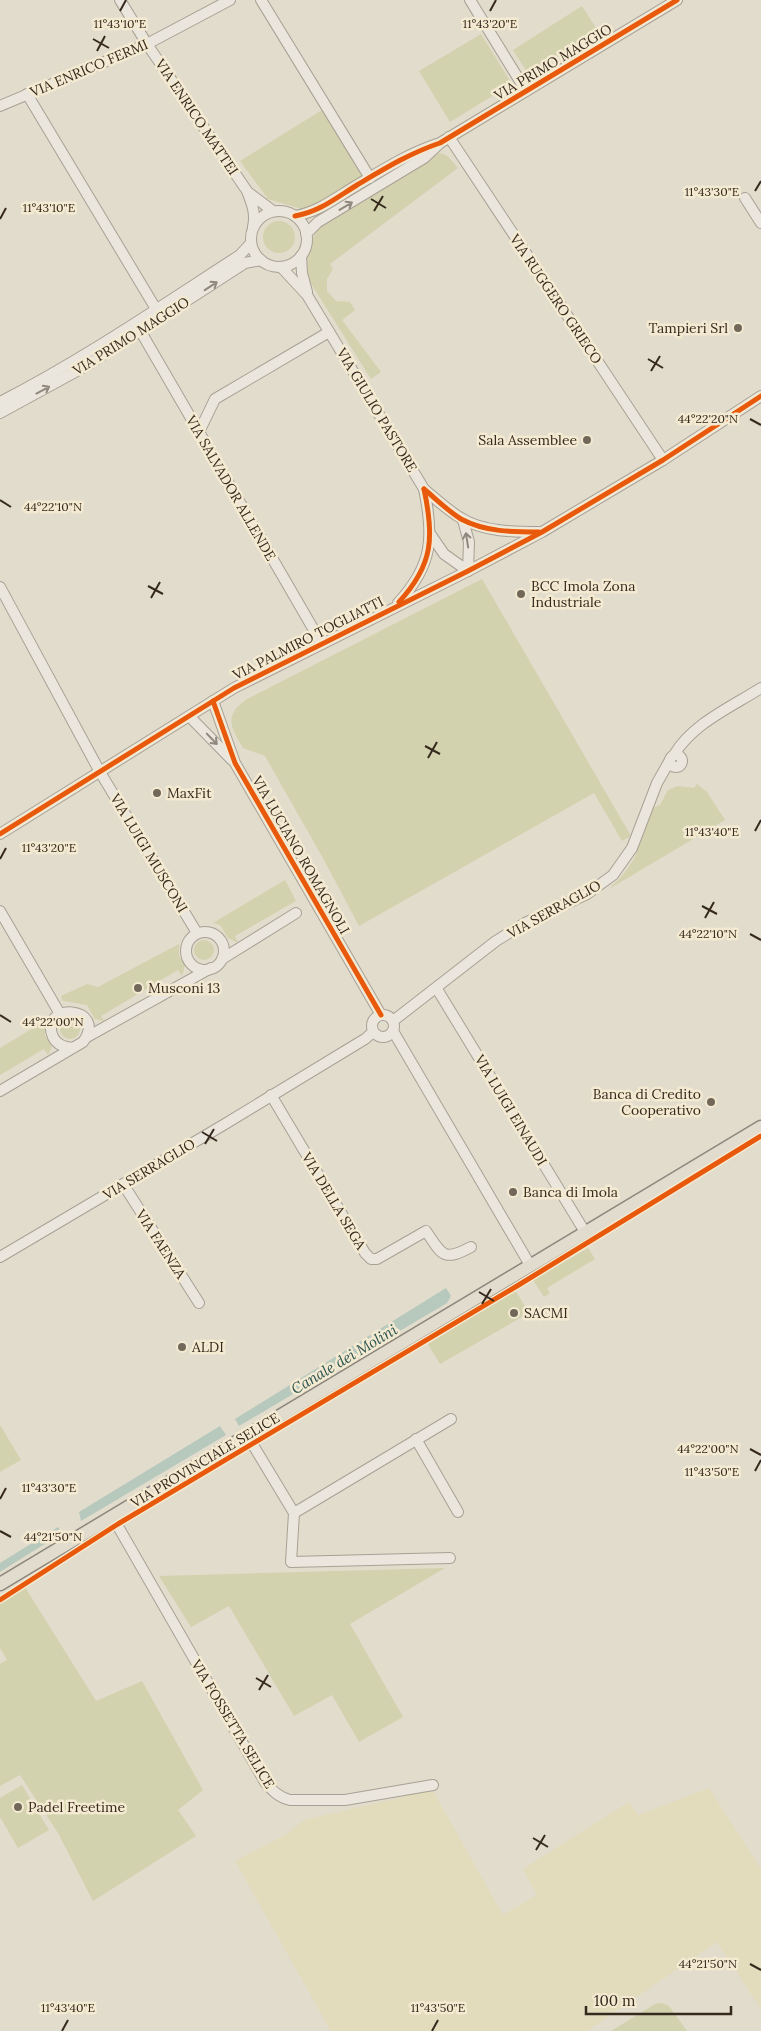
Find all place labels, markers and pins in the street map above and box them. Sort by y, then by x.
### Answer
place label: Tampieri Srl [648,319,728,337]
marker: Tampieri Srl [732,322,744,334]
place label: Sala Assemblee [478,431,577,449]
marker: Sala Assemblee [581,434,593,446]
place label: BCC Imola Zona Industriale [531,577,635,611]
marker: BCC Imola Zona Industriale [515,588,527,600]
place label: MaxFit [167,784,212,802]
marker: MaxFit [151,787,163,799]
place label: Musconi 13 [148,979,220,997]
marker: Musconi 13 [132,982,144,994]
place label: Banca di Credito Cooperativo [593,1085,701,1119]
marker: Banca di Credito Cooperativo [705,1096,717,1108]
place label: Banca di Imola [523,1183,618,1201]
marker: Banca di Imola [507,1186,519,1198]
place label: SACMI [524,1304,568,1322]
marker: SACMI [508,1307,520,1319]
place label: ALDI [191,1338,224,1356]
marker: ALDI [176,1341,188,1353]
place label: Padel Freetime [28,1798,125,1816]
marker: Padel Freetime [12,1801,24,1813]

